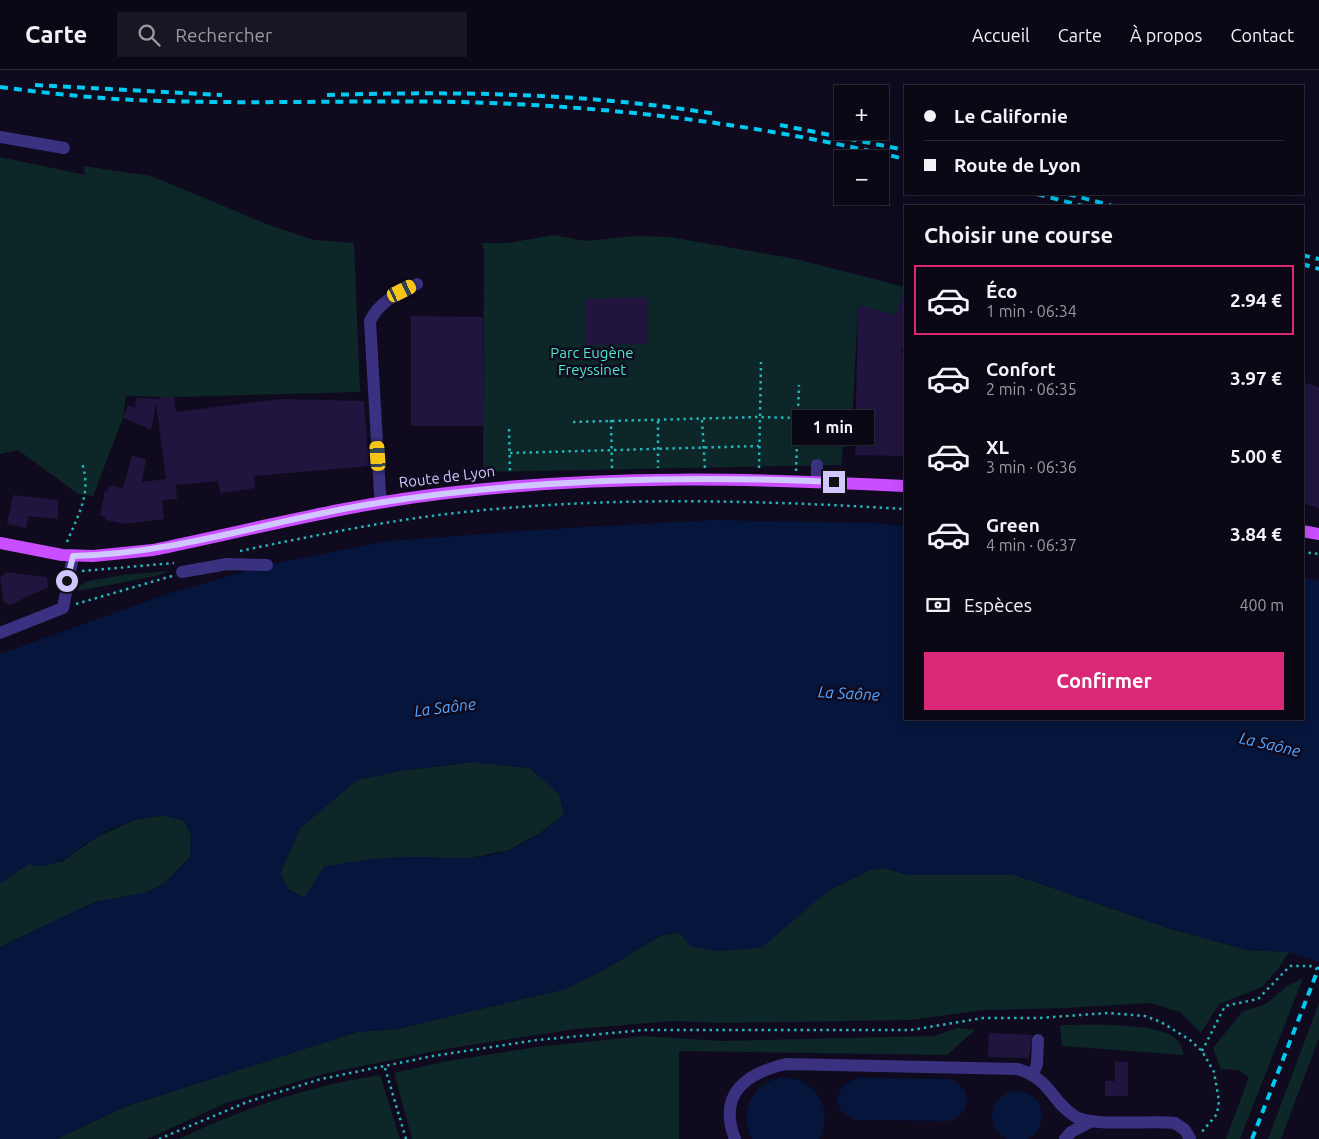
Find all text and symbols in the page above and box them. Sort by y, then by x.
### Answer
search box [117,12,467,57]
text: Carte [25,21,87,48]
icon: search [135,21,163,49]
text: Rechercher [175,24,272,46]
text: Accueil [972,25,1030,45]
text: Carte [1058,25,1102,45]
text: À propos [1130,25,1202,45]
text: Contact [1230,25,1294,45]
map controls [834,85,889,205]
button: + [834,85,889,140]
text: Le Californie [954,105,1068,127]
button: − [834,150,889,205]
text: Route de Lyon [954,154,1081,176]
text: Choisir une course [924,222,1113,247]
car [385,278,418,304]
icon: car [926,278,971,323]
text: Éco [986,280,1018,302]
text: 2.94 € [1230,289,1282,311]
text: 1 min · 06:34 [986,302,1077,320]
park label: Parc Eugène Freyssinet [550,344,634,378]
icon: car [926,356,971,401]
text: Confort [986,358,1056,380]
text: 3.97 € [1230,367,1282,389]
text: 2 min · 06:35 [986,380,1077,398]
callout: 1 min [793,410,875,444]
text: 1 min [813,418,853,436]
icon: car [926,434,971,479]
text: XL [986,436,1009,458]
car [369,441,386,471]
text: 5.00 € [1230,445,1282,467]
text: 3 min · 06:36 [986,458,1077,476]
street label: Route de Lyon [398,462,496,491]
route end [823,471,845,493]
icon: car [926,512,971,557]
text: Green [986,514,1040,536]
text: 3.84 € [1230,523,1282,545]
text: 4 min · 06:37 [986,536,1077,554]
route start [56,570,78,592]
icon: cash [924,591,952,619]
text: Espèces [964,594,1032,616]
text: 400 m [1239,596,1284,614]
button: Confirmer [924,652,1284,710]
water label: La Saône [818,682,880,704]
water label: La Saône [413,694,477,720]
water label: La Saône [1238,728,1302,760]

